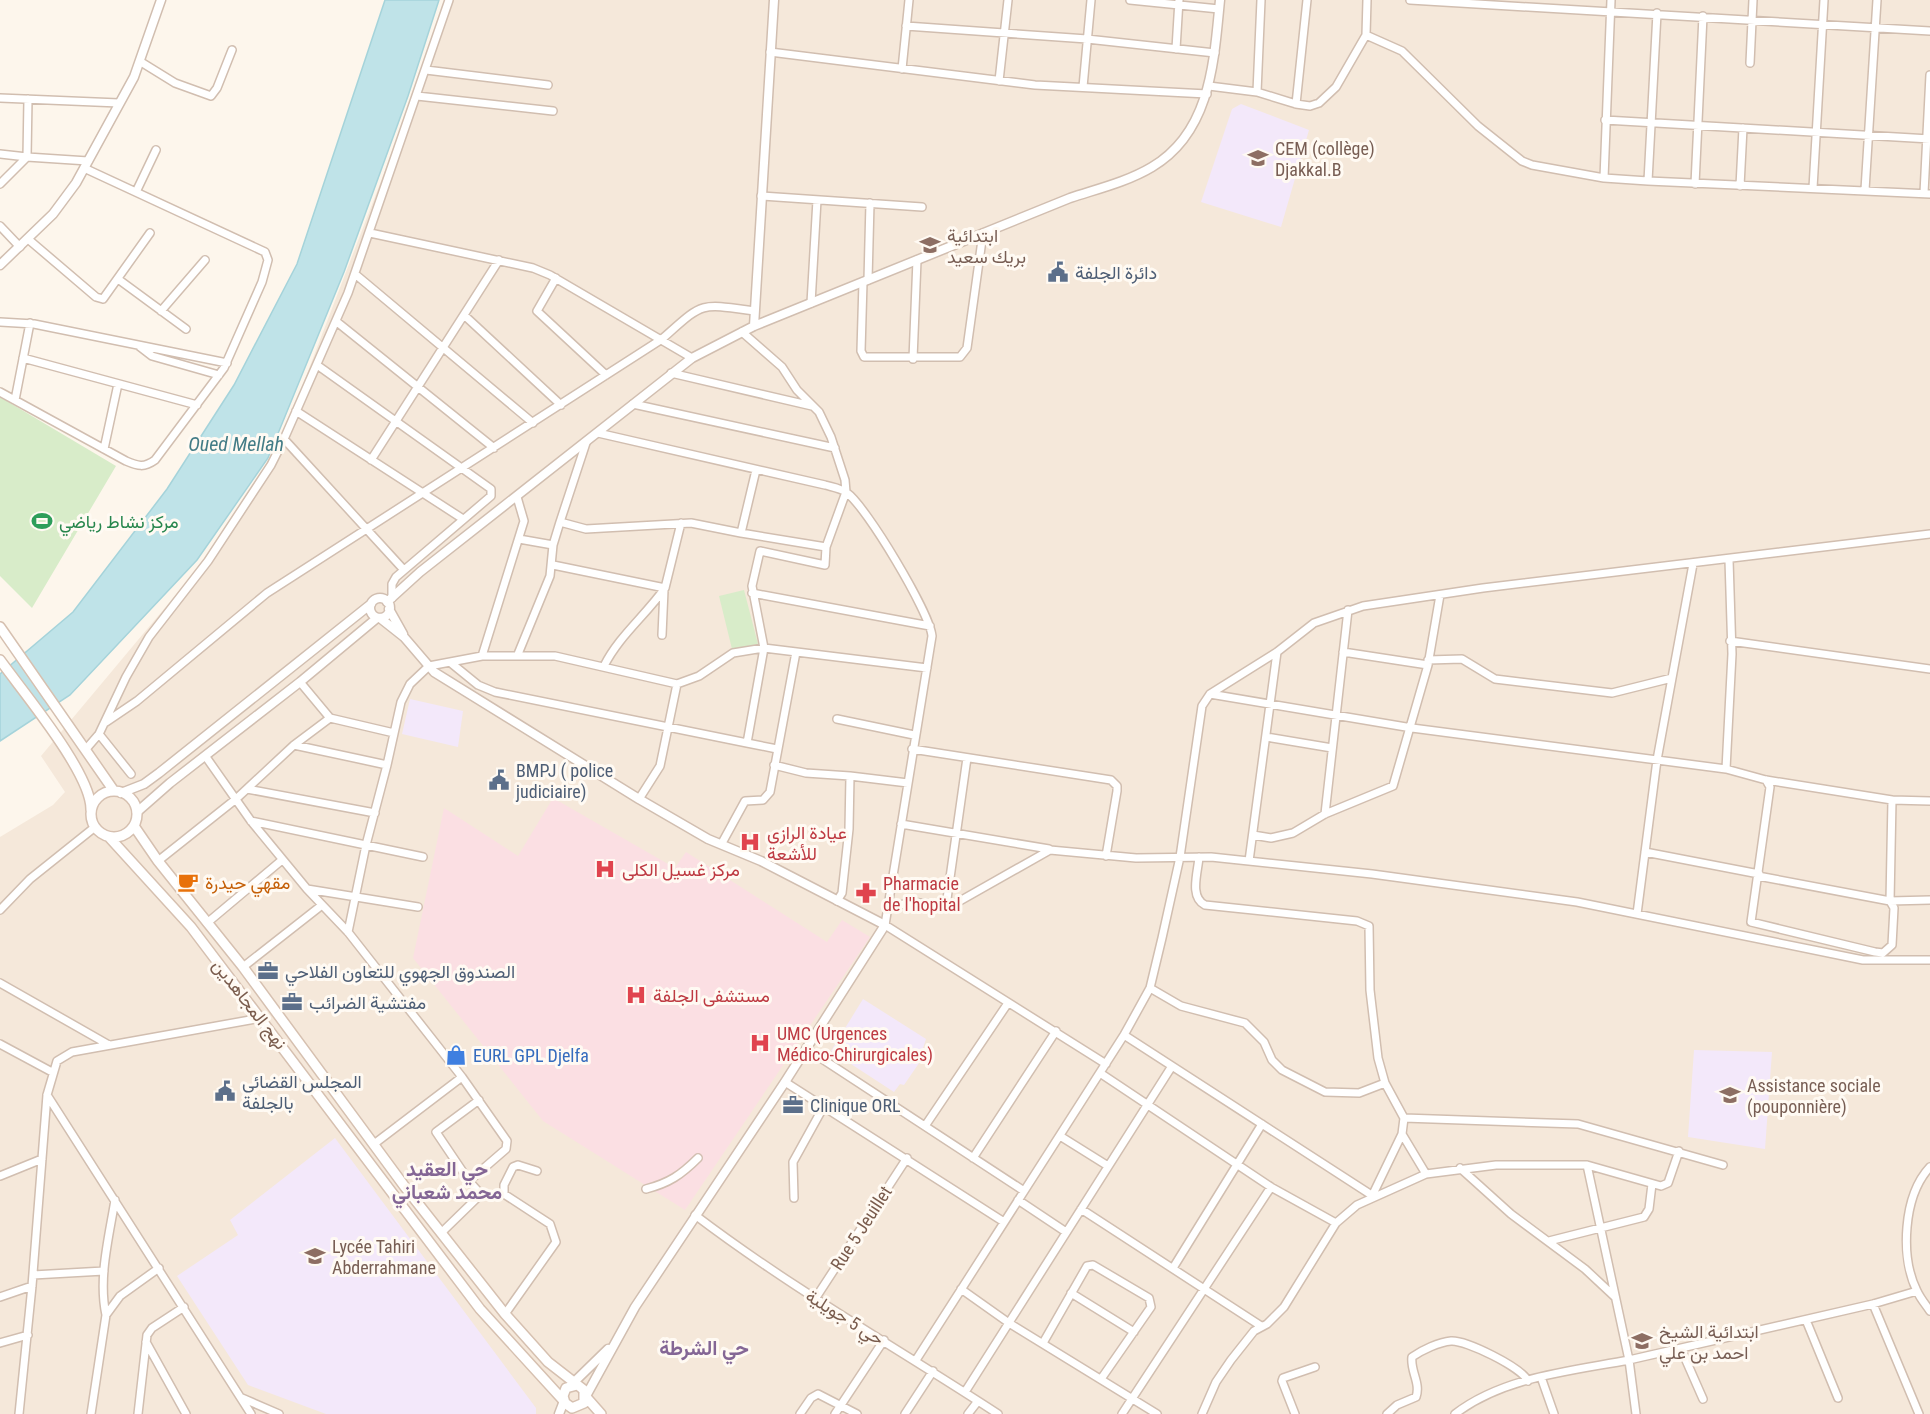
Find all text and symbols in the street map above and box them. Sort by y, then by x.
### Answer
place label: CEM (collège) Djakkal.B [1275,138,1375,180]
school or university icon: CEM (collège) Djakkal.B [1246,146,1270,170]
place label: ابتدائية بريك سعيد [947,225,1026,268]
school or university icon: ابتدائية بريك سعيد [918,233,942,257]
public building icon: دائرة الجلفة [1046,260,1070,284]
place label: دائرة الجلفة [1075,262,1157,284]
water label: Oued Mellah [188,432,284,456]
sports icon: مركز نشاط رياضي [30,509,54,533]
place label: مركز نشاط رياضي [59,511,179,537]
place label: BMPJ ( police judiciaire) [515,760,613,803]
public building icon: BMPJ ( police judiciaire) [487,768,511,792]
place label: عيادة الرازي للأشعة [767,822,847,864]
hospital icon: عيادة الرازي للأشعة [738,830,762,854]
hospital icon: مركز غسيل الكلى [593,857,617,881]
place label: مركز غسيل الكلى [622,859,740,881]
cafe icon: مقهي حيدرة [176,870,200,894]
place label: مقهي حيدرة [205,872,290,898]
place label: Pharmacie de l'hopital [883,873,961,915]
pharmacy icon: Pharmacie de l'hopital [854,881,878,905]
street label: نهج المجاهدين [207,955,292,1054]
office icon: الصندوق الجهوي للتعاون الفلاحي [256,959,280,983]
place label: الصندوق الجهوي للتعاون الفلاحي [285,961,515,987]
hospital icon: مستشفى الجلفة [624,983,648,1007]
place label: مستشفى الجلفة [653,985,770,1007]
office icon: مفتشية الضرائب [280,990,304,1014]
place label: مفتشية الضرائب [309,992,426,1014]
place label: UMC (Urgences Médico-Chirurgicales) [777,1023,933,1066]
hospital icon: UMC (Urgences Médico-Chirurgicales) [748,1031,772,1055]
shop icon: EURL GPL Djelfa [444,1043,468,1067]
place label: EURL GPL Djelfa [473,1045,589,1066]
place label: المجلس القضائي بالجلفة [242,1071,362,1113]
place label: Assistance sociale (pouponnière) [1747,1075,1881,1118]
public building icon: المجلس القضائي بالجلفة [213,1079,237,1103]
school or university icon: Assistance sociale (pouponnière) [1718,1083,1742,1107]
office icon: Clinique ORL [781,1093,805,1117]
place label: Clinique ORL [810,1095,901,1116]
district label: حي العقيد محمد شعباني [392,1157,502,1209]
street label: Rue 5 Jeuillet [826,1182,896,1274]
place label: Lycée Tahiri Abderrahmane [332,1236,436,1278]
school or university icon: Lycée Tahiri Abderrahmane [303,1244,327,1268]
street label: حي 5 جويلية [799,1285,888,1354]
place label: ابتدائية الشيخ احمد بن علي [1659,1321,1759,1368]
school or university icon: ابتدائية الشيخ احمد بن علي [1630,1329,1654,1353]
district label: حي الشرطة [659,1336,749,1365]

